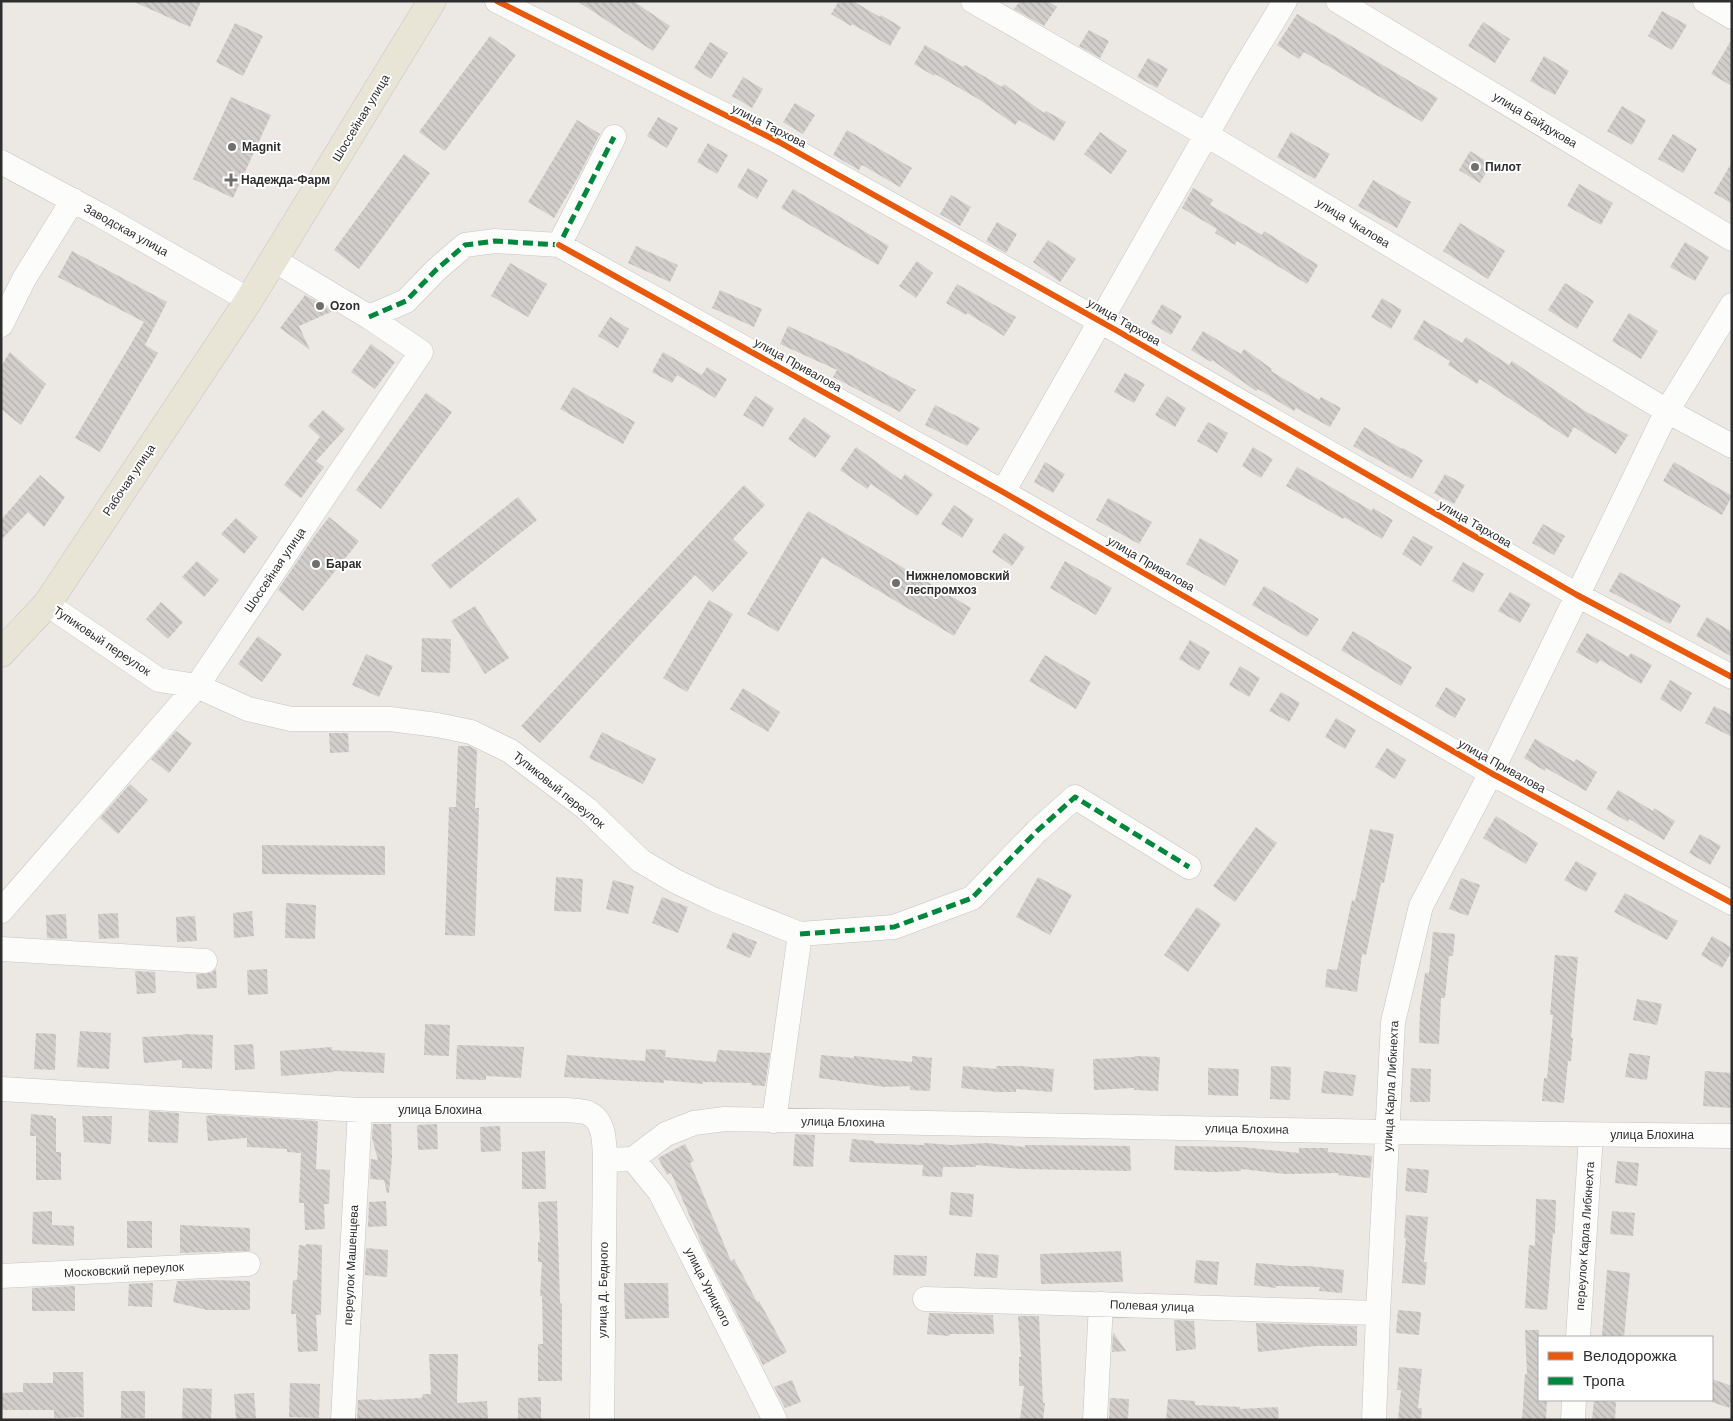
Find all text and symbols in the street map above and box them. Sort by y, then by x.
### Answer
street label: Шоссейная улица [329,72,393,164]
street label: улица Байдукова [1490,89,1580,151]
street label: улица Тархова [729,101,809,151]
place label: Magnit [242,140,281,154]
marker: Magnit [226,141,238,153]
place label: Пилот [1485,160,1521,174]
marker: Пилот [1469,161,1481,173]
place label: Надежда-Фарм [241,173,330,187]
marker: Надежда-Фарм [225,174,237,186]
street label: улица Чкалова [1314,196,1393,251]
street label: Заводская улица [81,201,171,259]
street label: улица Тархова [1085,295,1163,349]
place label: Ozon [330,299,360,313]
marker: Ozon [314,300,326,312]
street label: улица Привалова [752,335,845,395]
street label: Рабочая улица [100,441,158,518]
street label: улица Тархова [1436,497,1514,551]
street label: Шоссейная улица [241,525,309,615]
street label: улица Привалова [1105,533,1197,595]
place label: Барак [326,557,362,571]
marker: Барак [310,558,322,570]
place label: Нижнеломовский леспромхоз [906,569,1010,597]
marker: Нижнеломовский леспромхоз [890,577,902,589]
street label: Тупиковый переулок [51,603,154,679]
street label: улица Привалова [1456,736,1549,796]
street label: Тупиковый переулок [510,749,608,832]
street label: улица Карла Либкнехта [1381,1020,1401,1152]
street label: улица Блохина [398,1103,482,1117]
street label: улица Блохина [801,1114,885,1130]
street label: улица Блохина [1205,1121,1289,1137]
street label: улица Блохина [1610,1128,1694,1142]
street label: переулок Карла Либкнехта [1573,1161,1597,1311]
street label: переулок Машенцева [341,1204,361,1326]
street label: улица Д. Бедного [595,1241,611,1338]
street label: улица Урицкого [682,1245,734,1329]
street label: Московский переулок [64,1260,185,1280]
street label: Полевая улица [1110,1298,1195,1314]
legend [1538,1336,1713,1401]
text: Велодорожка [1583,1347,1677,1364]
text: Тропа [1583,1372,1625,1389]

